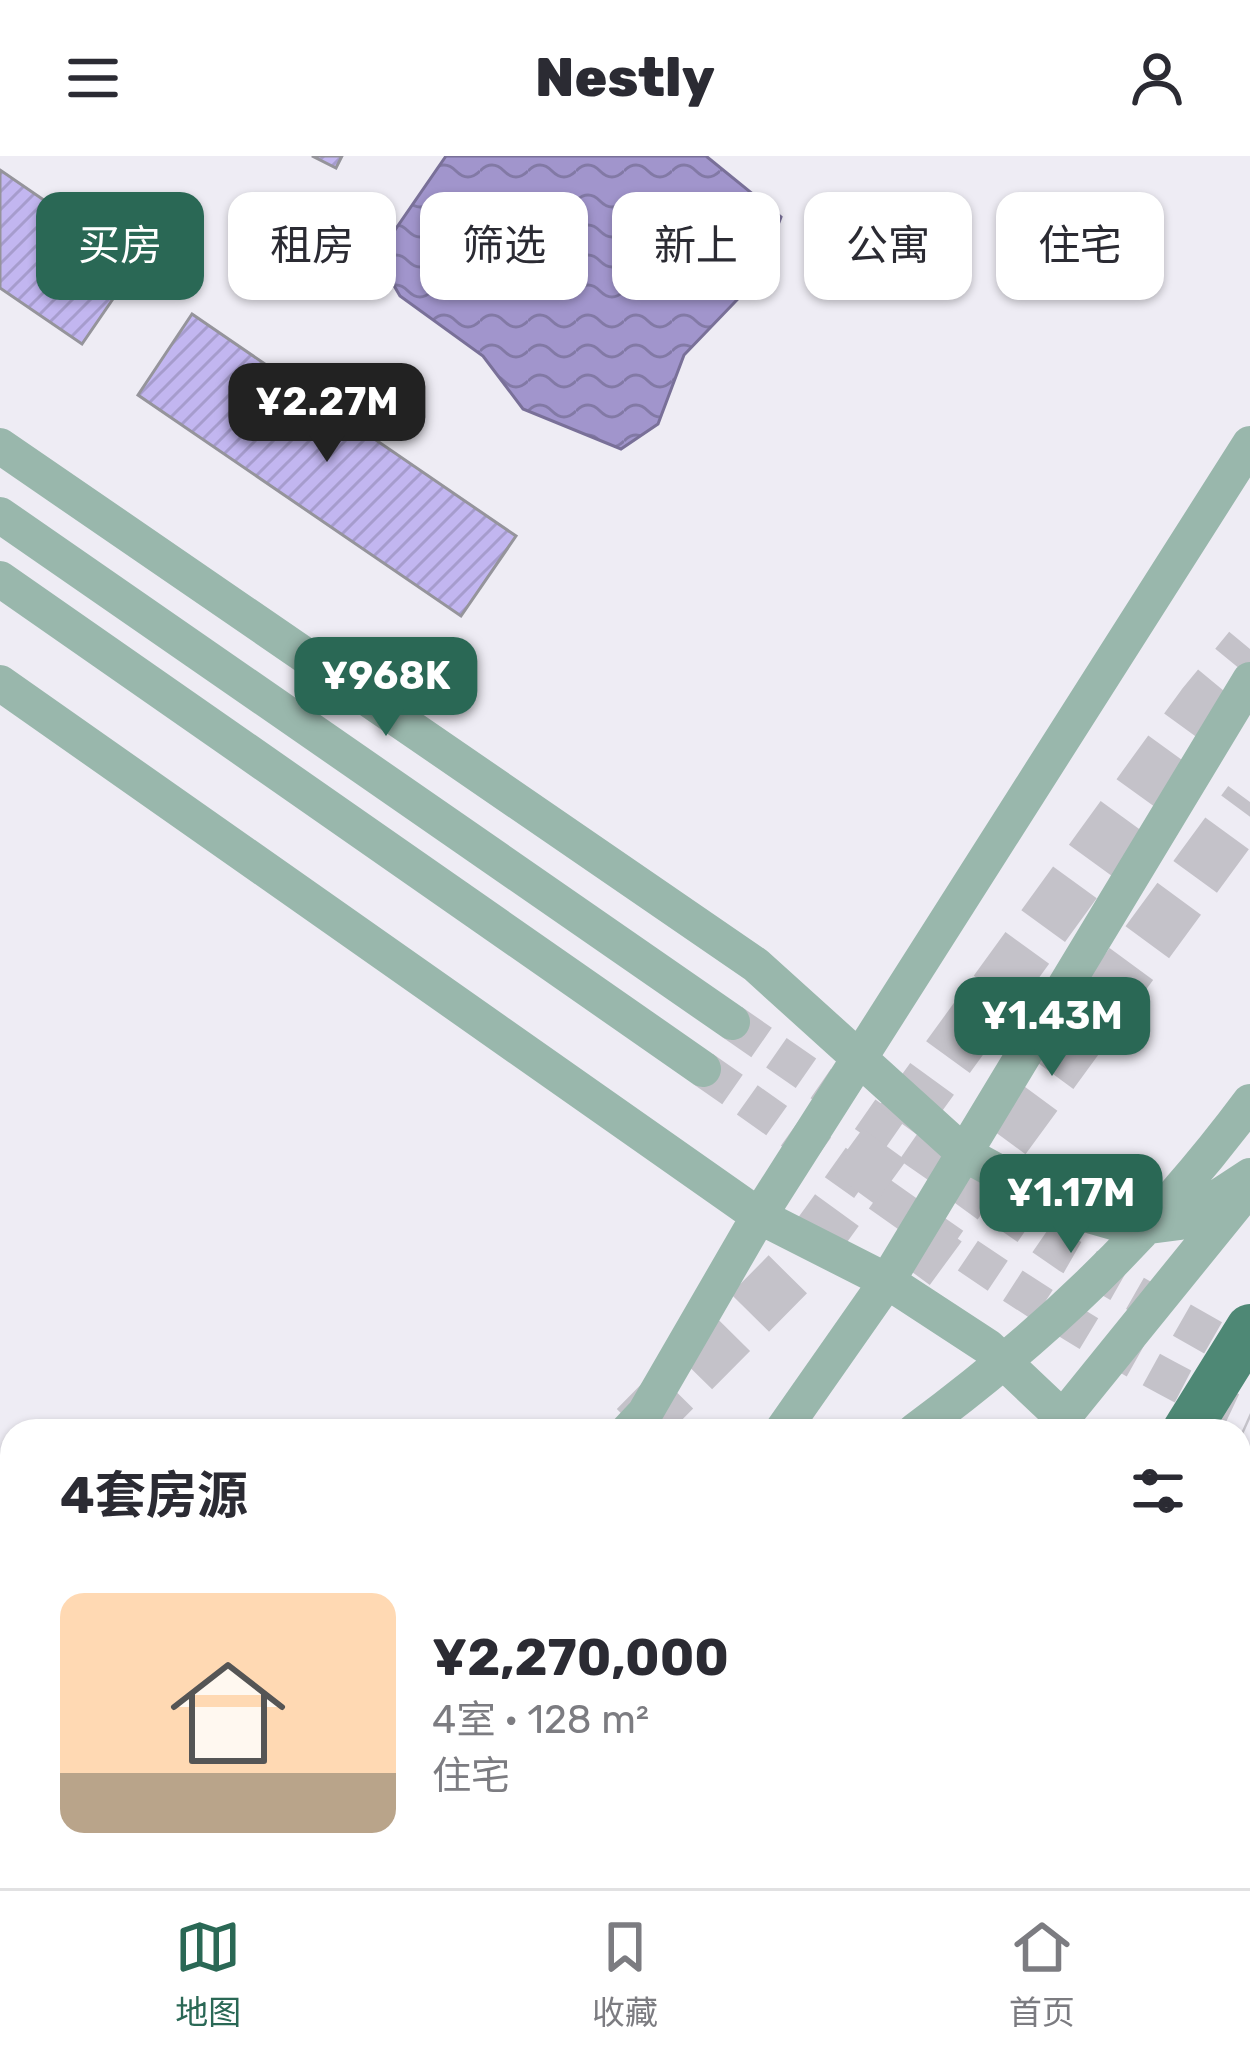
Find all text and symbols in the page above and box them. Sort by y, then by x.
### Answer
icon: menu [60,45,126,111]
icon: person [1124,45,1190,111]
text: Nestly [535,46,715,110]
chip: 买房 [36,192,204,300]
chip: 租房 [228,192,396,300]
chip: 筛选 [420,192,588,300]
chip: 新上 [612,192,780,300]
chip: 公寓 [804,192,972,300]
chip: 住宅 [996,192,1164,300]
pin: ¥2.27M [229,363,425,465]
text: ¥2.27M [255,379,399,425]
pin: ¥968K [302,637,470,739]
text: ¥968K [321,653,451,699]
pin: ¥1.43M [954,977,1150,1079]
text: ¥1.43M [981,993,1123,1039]
pin: ¥1.17M [973,1154,1169,1256]
text: ¥1.17M [1007,1170,1135,1216]
icon: filters [1125,1458,1191,1524]
text: 4套房源 [60,1465,248,1526]
text: ¥2,270,000 [432,1627,729,1688]
icon: home [156,1641,300,1785]
text: 4室 · 128 m² [432,1697,649,1743]
text: 住宅 [432,1753,510,1799]
tab: 地图 [175,1914,241,2034]
tab: 收藏 [592,1914,658,2034]
tab: 首页 [1009,1914,1075,2034]

